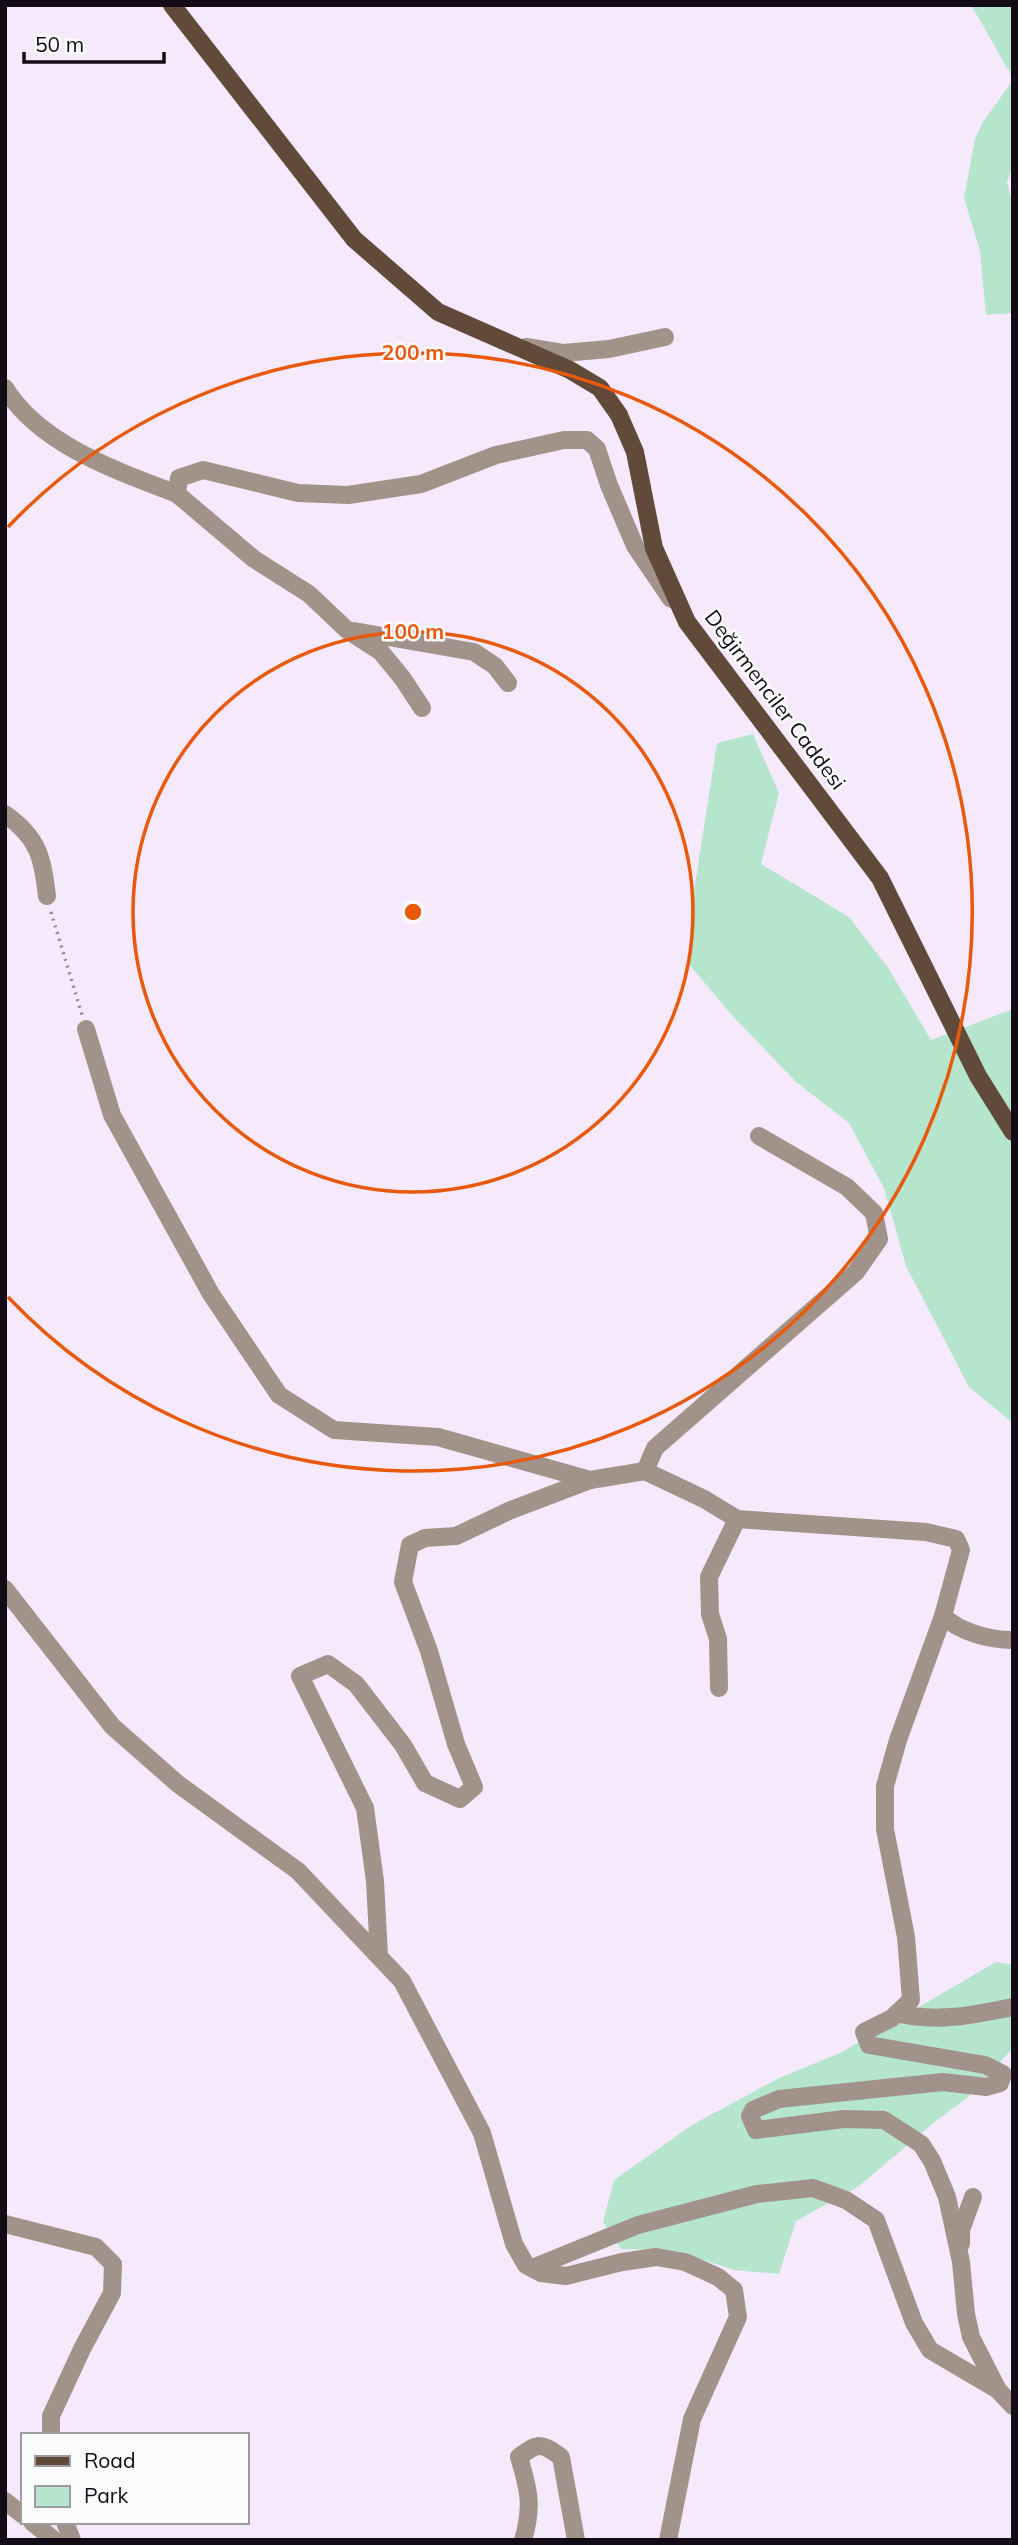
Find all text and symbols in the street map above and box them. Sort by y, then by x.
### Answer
scale bar [24,21,164,65]
text: 50 m [35,31,84,57]
text: 200 m [382,339,444,365]
street label: Değirmenciler Caddesi [700,604,852,794]
text: 100 m [382,618,444,644]
centre of rings [401,900,425,924]
legend [21,2433,248,2524]
text: Road [84,2447,135,2473]
text: Park [84,2482,128,2508]

